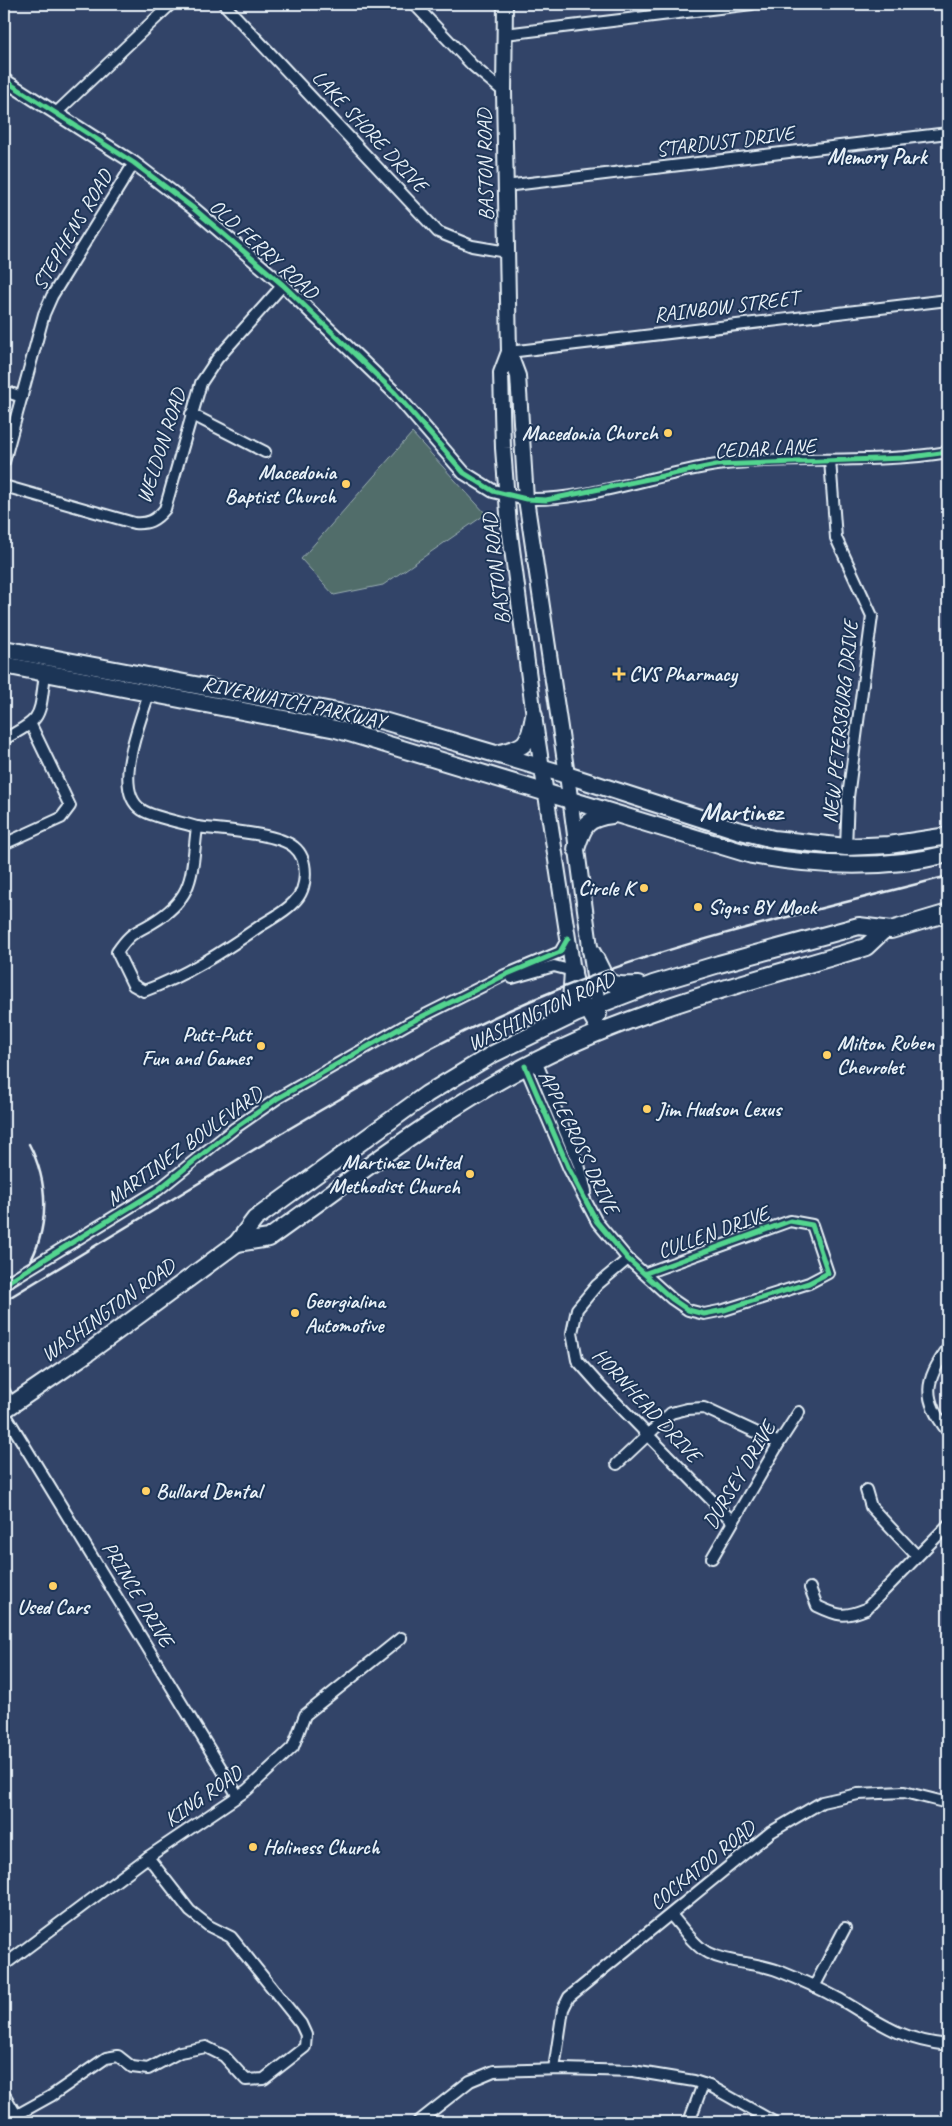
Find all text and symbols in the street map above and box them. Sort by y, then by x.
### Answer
street label: LAKE SHORE DRIVE [307,64,435,199]
street label: BASTON ROAD [471,107,499,221]
street label: STARDUST DRIVE [655,119,798,162]
district label: Memory Park [827,143,928,171]
street label: STEPHENS ROAD [26,164,119,295]
street label: OLD FERRY ROAD [204,193,325,306]
street label: RAINBOW STREET [652,284,805,328]
street label: WELDON ROAD [130,384,192,506]
place label: Macedonia Church [522,420,659,446]
marker: Macedonia Church [662,427,674,439]
street label: CEDAR LANE [714,432,819,464]
place label: Macedonia Baptist Church [225,459,337,509]
marker: Macedonia Baptist Church [340,478,352,490]
street label: BASTON ROAD [476,510,516,626]
street label: NEW PETERSBURG DRIVE [816,617,864,825]
place label: CVS Pharmacy [629,661,739,688]
marker: CVS Pharmacy [613,668,625,680]
street label: RIVERWATCH PARKWAY [200,670,391,735]
district label: Martinez [700,795,785,828]
place label: Circle K [578,875,638,901]
marker: Circle K [638,882,650,894]
place label: Signs BY Mock [708,894,819,920]
marker: Signs BY Mock [692,901,704,913]
street label: WASHINGTON ROAD [463,965,620,1056]
place label: Putt-Putt Fun and Games [142,1021,254,1071]
place label: Milton Ruben Chevrolet [837,1030,935,1080]
marker: Putt-Putt Fun and Games [255,1040,267,1052]
marker: Milton Ruben Chevrolet [821,1049,833,1061]
street label: APPLECROSS DRIVE [533,1066,626,1220]
street label: MARTINEZ BOULEVARD [101,1079,269,1211]
place label: Jim Hudson Lexus [655,1096,784,1122]
marker: Jim Hudson Lexus [641,1103,653,1115]
place label: Martinez United Methodist Church [329,1149,464,1199]
marker: Martinez United Methodist Church [464,1168,476,1180]
street label: CULLEN DRIVE [654,1199,775,1264]
street label: WASHINGTON ROAD [36,1251,182,1367]
place label: Georgialina Automotive [305,1288,387,1338]
marker: Georgialina Automotive [289,1307,301,1319]
street label: HORNHEAD DRIVE [587,1342,709,1470]
street label: DURSEY DRIVE [697,1414,783,1533]
place label: Bullard Dental [156,1478,265,1504]
marker: Bullard Dental [140,1485,152,1497]
street label: PRINCE DRIVE [96,1537,181,1654]
marker: Used Cars [47,1580,59,1592]
place label: Used Cars [17,1594,92,1620]
street label: KING ROAD [159,1759,249,1832]
street label: COCKATOO ROAD [644,1813,762,1916]
place label: Holiness Church [263,1834,381,1860]
marker: Holiness Church [247,1841,259,1853]

